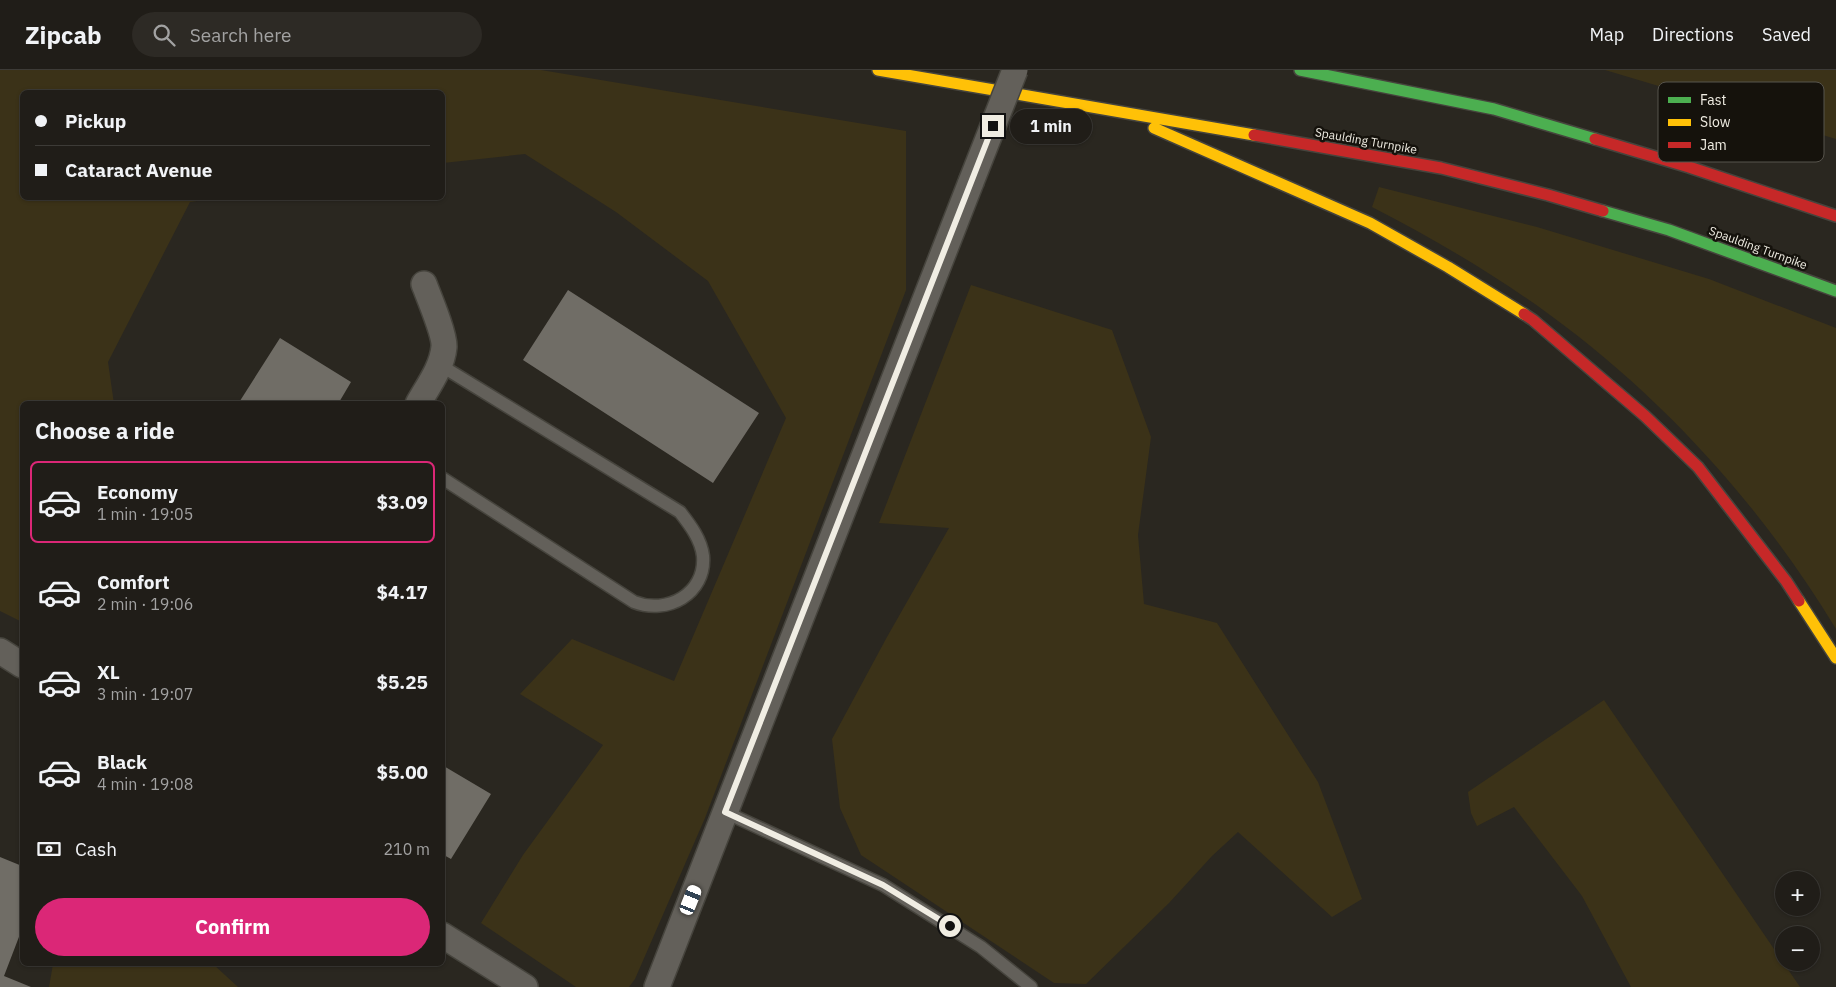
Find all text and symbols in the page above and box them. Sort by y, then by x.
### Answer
search box [132,12,482,57]
text: Zipcab [25,19,102,51]
icon: search [150,21,178,49]
text: Search here [190,23,292,47]
text: Map [1589,23,1624,46]
text: Directions [1652,23,1734,46]
text: Saved [1762,23,1811,46]
legend [1658,82,1824,162]
text: Fast [1700,91,1726,109]
callout: 1 min [1010,108,1093,144]
text: Pickup [65,109,126,133]
text: Slow [1700,113,1731,131]
route end [982,115,1004,137]
text: 1 min [1030,116,1072,136]
street label: Spaulding Turnpike [1314,124,1419,157]
text: Jam [1700,136,1727,154]
text: Cataract Avenue [65,158,212,182]
street label: Spaulding Turnpike [1707,223,1810,272]
text: Choose a ride [35,416,175,445]
icon: car [37,480,82,525]
text: Economy [97,480,178,504]
text: $3.09 [376,490,428,514]
text: 1 min · 19:05 [97,504,193,524]
icon: car [37,570,82,615]
text: Comfort [97,570,170,594]
text: $4.17 [376,580,428,604]
text: 2 min · 19:06 [97,594,193,614]
icon: car [37,660,82,705]
text: XL [97,660,120,684]
text: $5.25 [376,670,428,694]
text: 3 min · 19:07 [97,684,193,704]
icon: car [37,750,82,795]
text: Black [97,750,147,774]
text: $5.00 [376,760,428,784]
text: 4 min · 19:08 [97,774,193,794]
icon: cash [35,835,63,863]
text: Cash [75,837,117,861]
text: 210 m [383,839,430,859]
map controls [1775,871,1820,971]
button: + [1775,871,1820,916]
car [678,883,703,917]
button: Confirm [35,898,430,956]
route start [939,915,961,937]
button: − [1775,926,1820,971]

